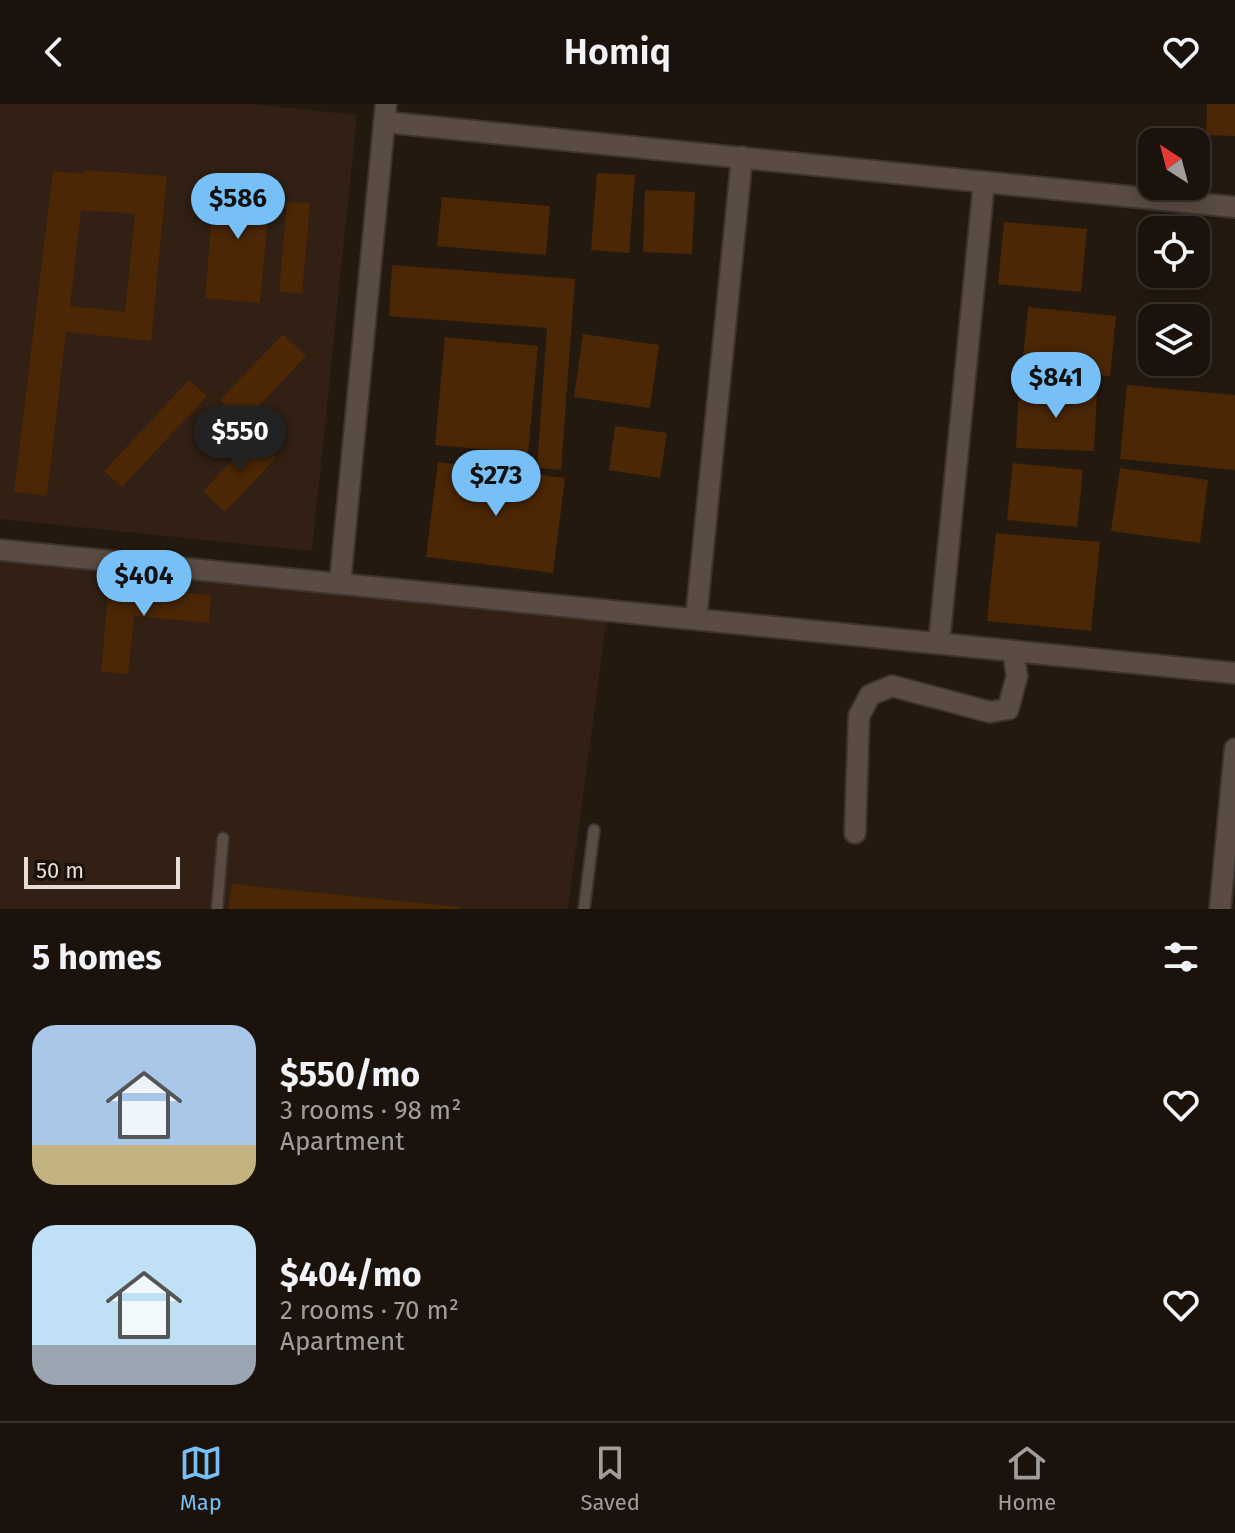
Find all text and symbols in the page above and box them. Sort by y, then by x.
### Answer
icon: back [32,30,76,74]
text: Homiq [564,30,671,74]
icon: heart [1159,30,1203,74]
north arrow [1138,128,1210,200]
map controls [1138,128,1210,376]
pin: $586 [191,173,285,241]
text: $586 [209,183,267,214]
button: locate [1138,216,1210,288]
button: layers [1138,304,1210,376]
pin: $841 [1009,352,1103,420]
text: $841 [1029,362,1083,393]
pin: $550 [193,406,287,474]
text: $550 [211,416,269,447]
pin: $273 [449,450,543,518]
text: $273 [470,460,522,491]
pin: $404 [97,550,191,618]
text: $404 [115,560,173,591]
scale bar [24,853,180,889]
text: 50 m [36,857,84,884]
icon: filters [1159,935,1203,979]
text: 5 homes [32,937,162,978]
text: $550/mo [280,1054,420,1095]
icon: home [96,1057,192,1153]
icon: heart [1159,1083,1203,1127]
text: 3 rooms · 98 m² [280,1095,461,1126]
text: Apartment [280,1126,405,1157]
text: $404/mo [280,1254,422,1295]
icon: home [96,1257,192,1353]
icon: heart [1159,1283,1203,1327]
text: 2 rooms · 70 m² [280,1295,459,1326]
text: Apartment [280,1326,405,1357]
tab: Map [179,1441,223,1516]
tab: Saved [580,1441,640,1516]
tab: Home [998,1441,1056,1516]

